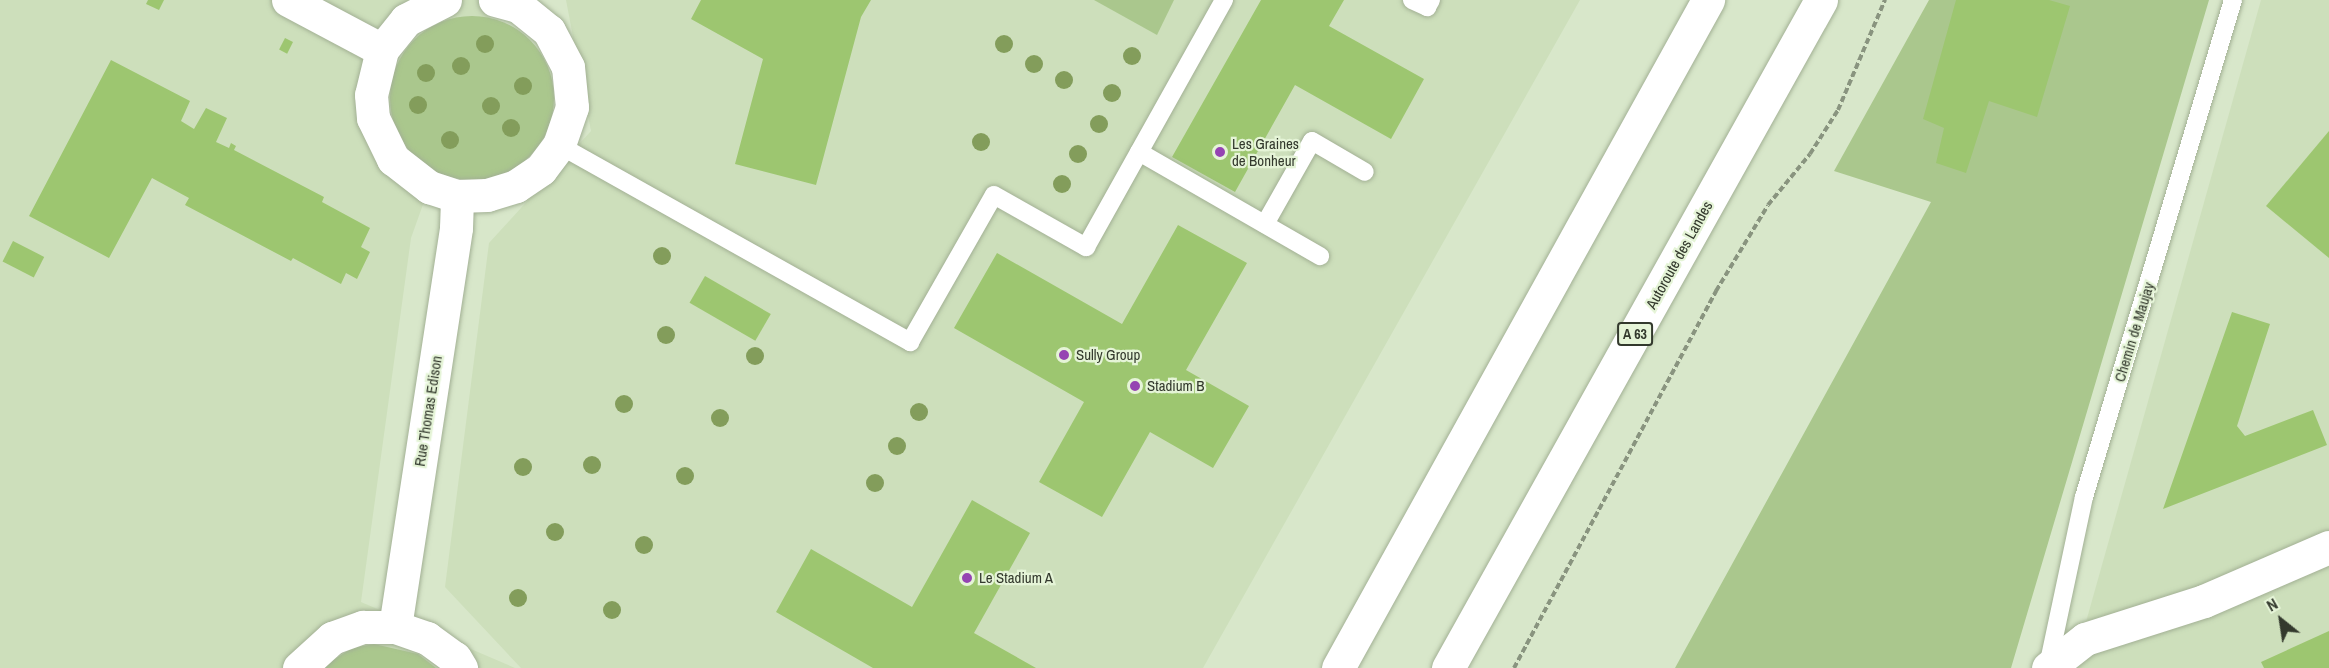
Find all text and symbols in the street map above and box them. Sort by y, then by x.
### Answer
place label: Les Graines de Bonheur [1232,134,1299,169]
marker: Les Graines de Bonheur [1213,145,1227,159]
street label: Autoroute des Landes [1642,198,1716,312]
street label: Chemin de Maujay [2110,280,2158,384]
road number: A 63 [1616,323,1654,345]
place label: Sully Group [1076,346,1140,364]
marker: Sully Group [1057,348,1071,362]
street label: Rue Thomas Edison [410,354,446,468]
place label: Stadium B [1147,377,1204,395]
marker: Stadium B [1128,379,1142,393]
place label: Le Stadium A [979,569,1054,587]
marker: Le Stadium A [960,571,974,585]
north arrow [2251,590,2311,650]
text: N [2262,593,2282,616]

